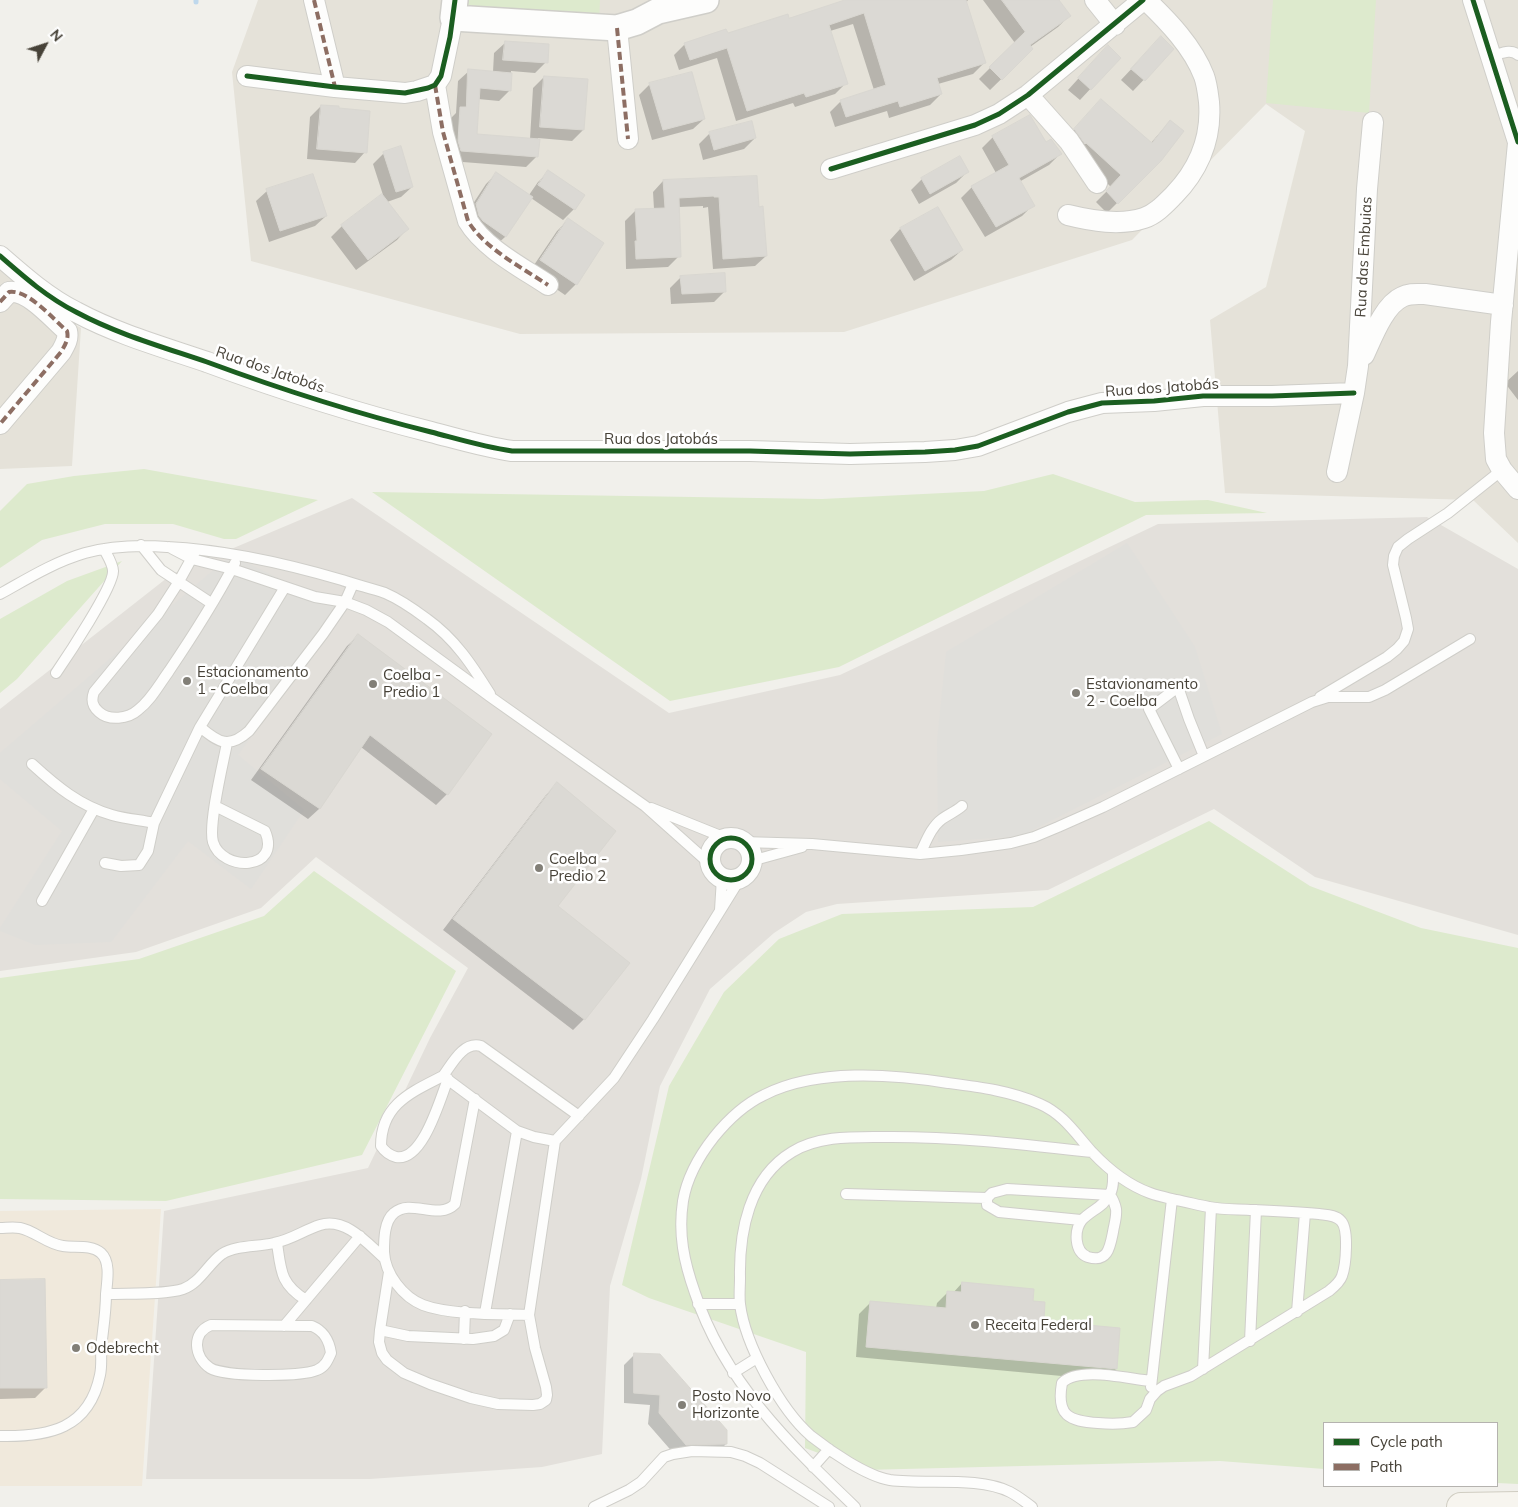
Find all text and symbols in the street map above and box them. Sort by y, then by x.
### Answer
north arrow [20,20,70,70]
text: N [46,26,67,45]
street label: Rua das Embuias [1352,196,1376,318]
street label: Rua dos Jatobás [213,343,327,397]
street label: Rua dos Jatobás [1105,375,1219,401]
street label: Rua dos Jatobás [604,430,718,448]
place label: Estacionamento 1 - Coelba [197,663,309,698]
place label: Coelba - Predio 1 [383,666,441,701]
marker: Estacionamento 1 - Coelba [181,675,193,687]
place label: Estavionamento 2 - Coelba [1086,675,1198,710]
marker: Coelba - Predio 1 [367,678,379,690]
marker: Estavionamento 2 - Coelba [1070,687,1082,699]
place label: Coelba - Predio 2 [549,850,607,885]
marker: Coelba - Predio 2 [533,862,545,874]
place label: Receita Federal [985,1316,1092,1334]
marker: Receita Federal [969,1319,981,1331]
place label: Odebrecht [86,1339,159,1357]
marker: Odebrecht [70,1342,82,1354]
place label: Posto Novo Horizonte [692,1387,771,1422]
marker: Posto Novo Horizonte [676,1399,688,1411]
legend [1323,1422,1498,1487]
text: Cycle path [1370,1432,1443,1451]
text: Path [1370,1457,1402,1476]

